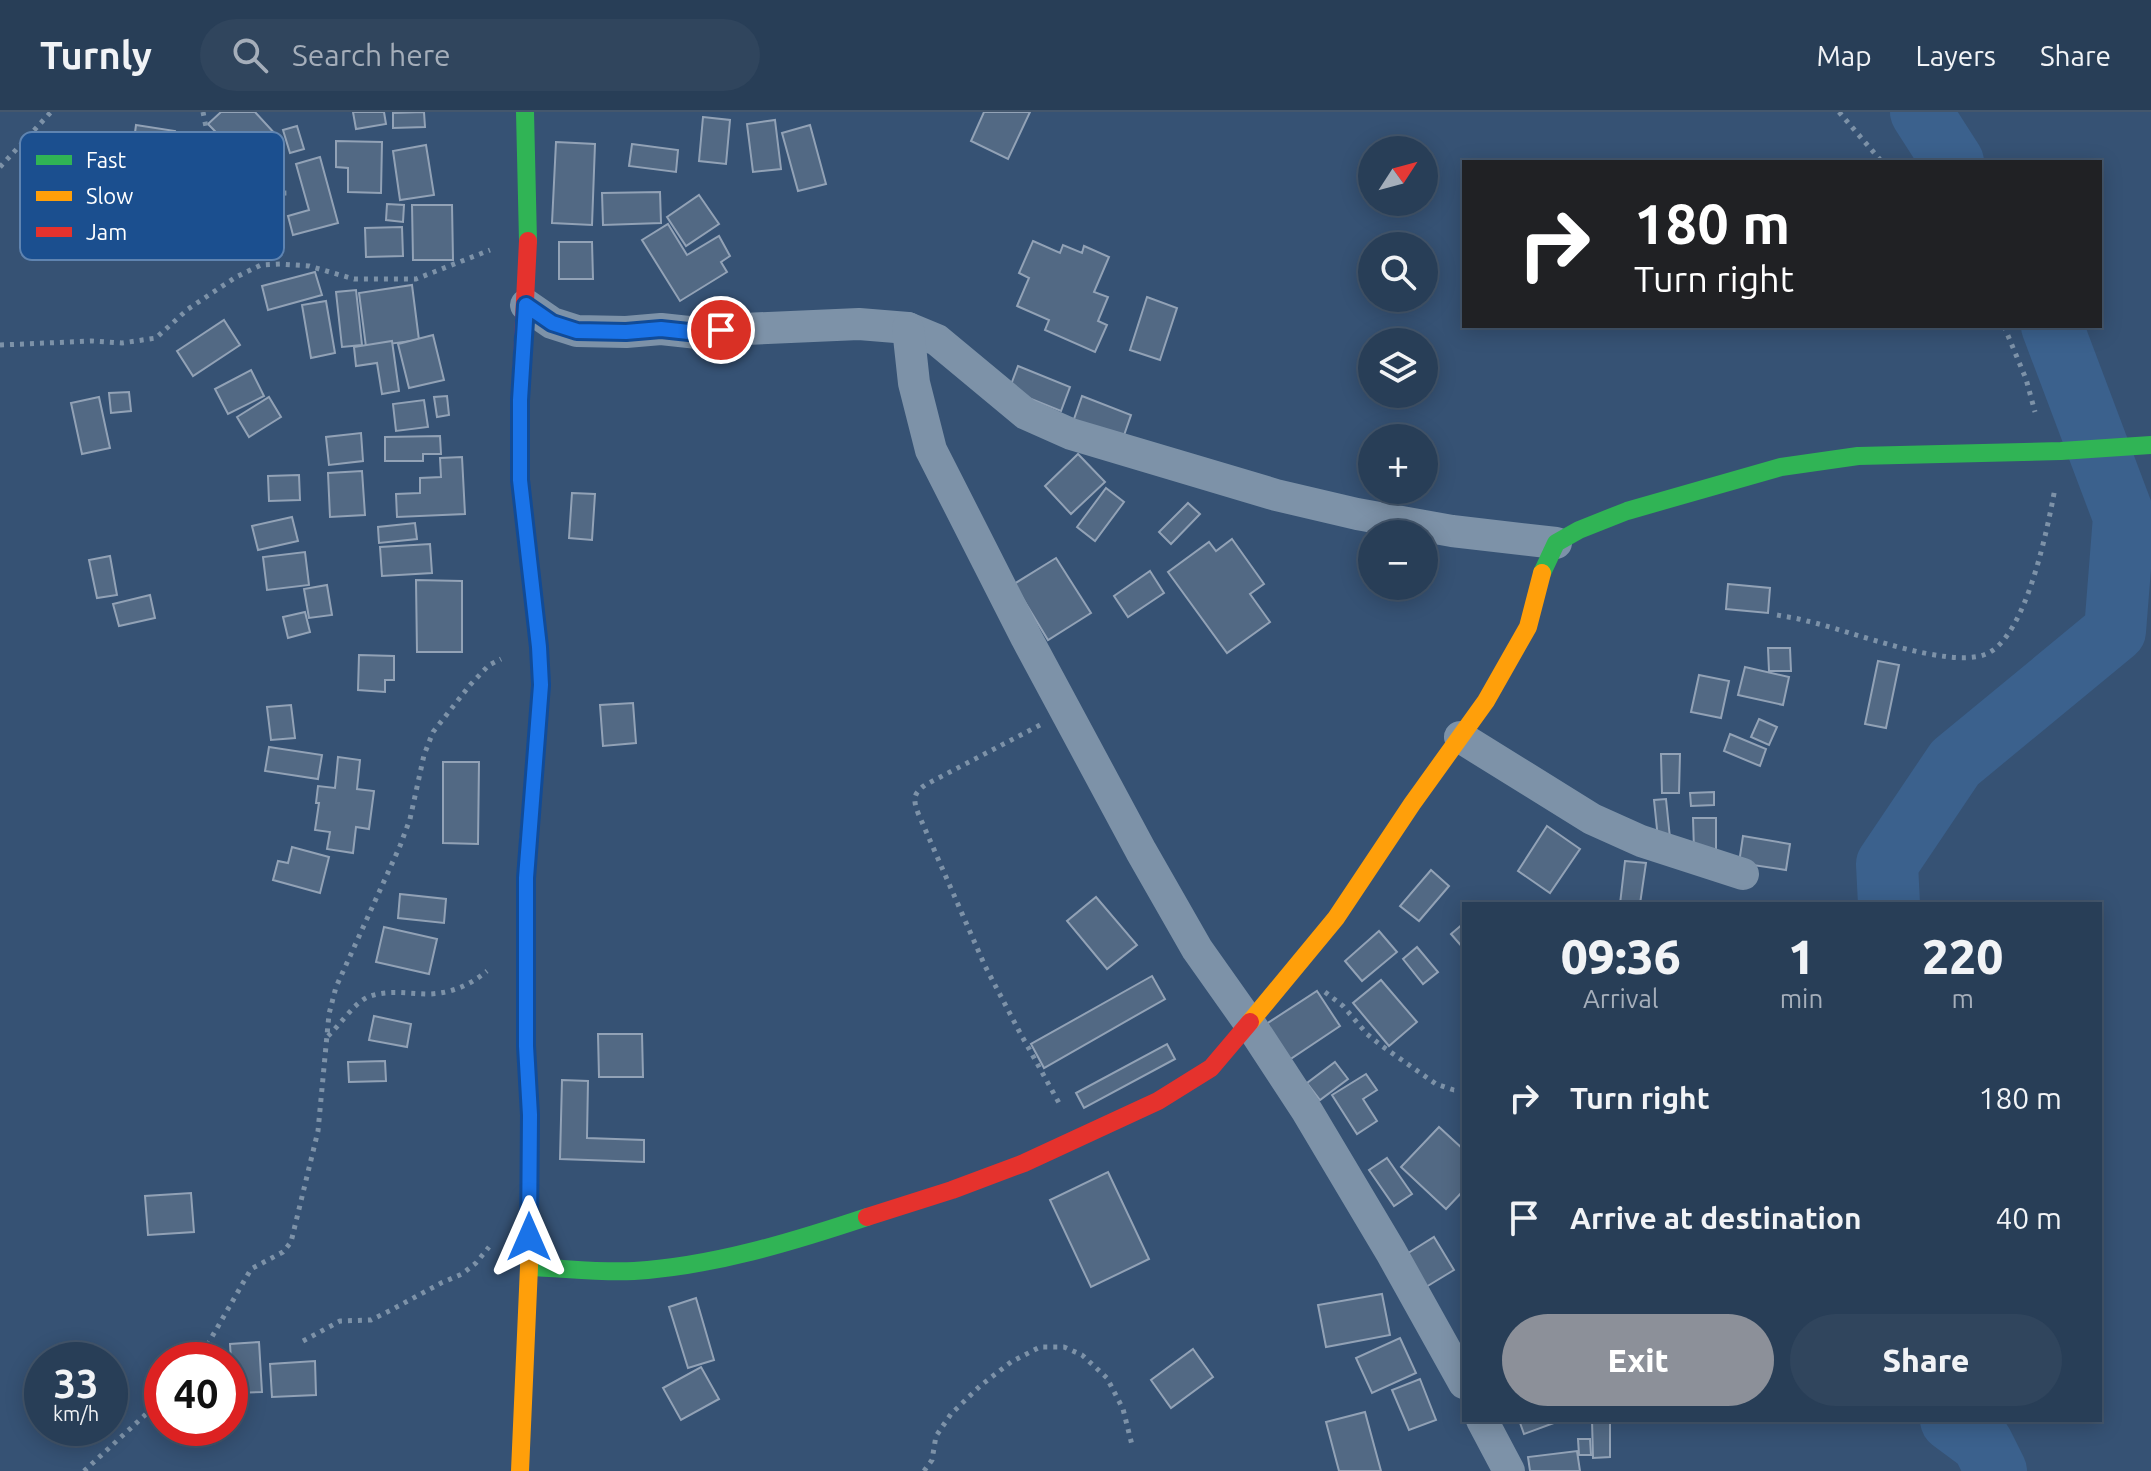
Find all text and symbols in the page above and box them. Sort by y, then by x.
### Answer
search box [200,19,760,91]
icon: search [228,33,272,77]
text: Turnly [40,34,152,76]
text: Search here [292,38,451,72]
text: Map [1816,40,1872,71]
text: Layers [1916,40,1996,71]
text: Share [2040,40,2111,71]
legend [20,132,284,260]
north arrow [1358,136,1438,216]
map controls [1358,136,1438,600]
text: Fast [86,147,127,172]
text: Slow [86,183,133,208]
icon: right [1502,192,1606,296]
text: 180 m [1634,192,1790,255]
text: Jam [86,219,127,244]
button: search [1358,232,1438,312]
text: Turn right [1634,258,1794,299]
pin [687,296,755,364]
icon: arrive [699,308,743,352]
button: layers [1358,328,1438,408]
button: + [1358,424,1438,504]
button: − [1358,520,1438,600]
text: 09:36 [1561,929,1681,983]
text: 1 [1788,929,1815,983]
text: 220 [1922,929,2003,983]
text: Arrival [1583,984,1659,1013]
text: min [1780,984,1823,1013]
text: m [1951,984,1974,1013]
icon: right [1502,1076,1546,1120]
text: Turn right [1570,1081,1710,1115]
text: 180 m [1978,1081,2062,1115]
position arrow [487,1195,571,1279]
icon: arrive [1502,1196,1546,1240]
text: Arrive at destination [1570,1201,1862,1235]
text: 40 m [1995,1201,2062,1235]
button: Exit [1502,1314,1774,1406]
button: Share [1790,1314,2062,1406]
speed limit sign: 40 [144,1342,248,1446]
text: 33 [53,1361,99,1406]
text: km/h [53,1402,99,1425]

